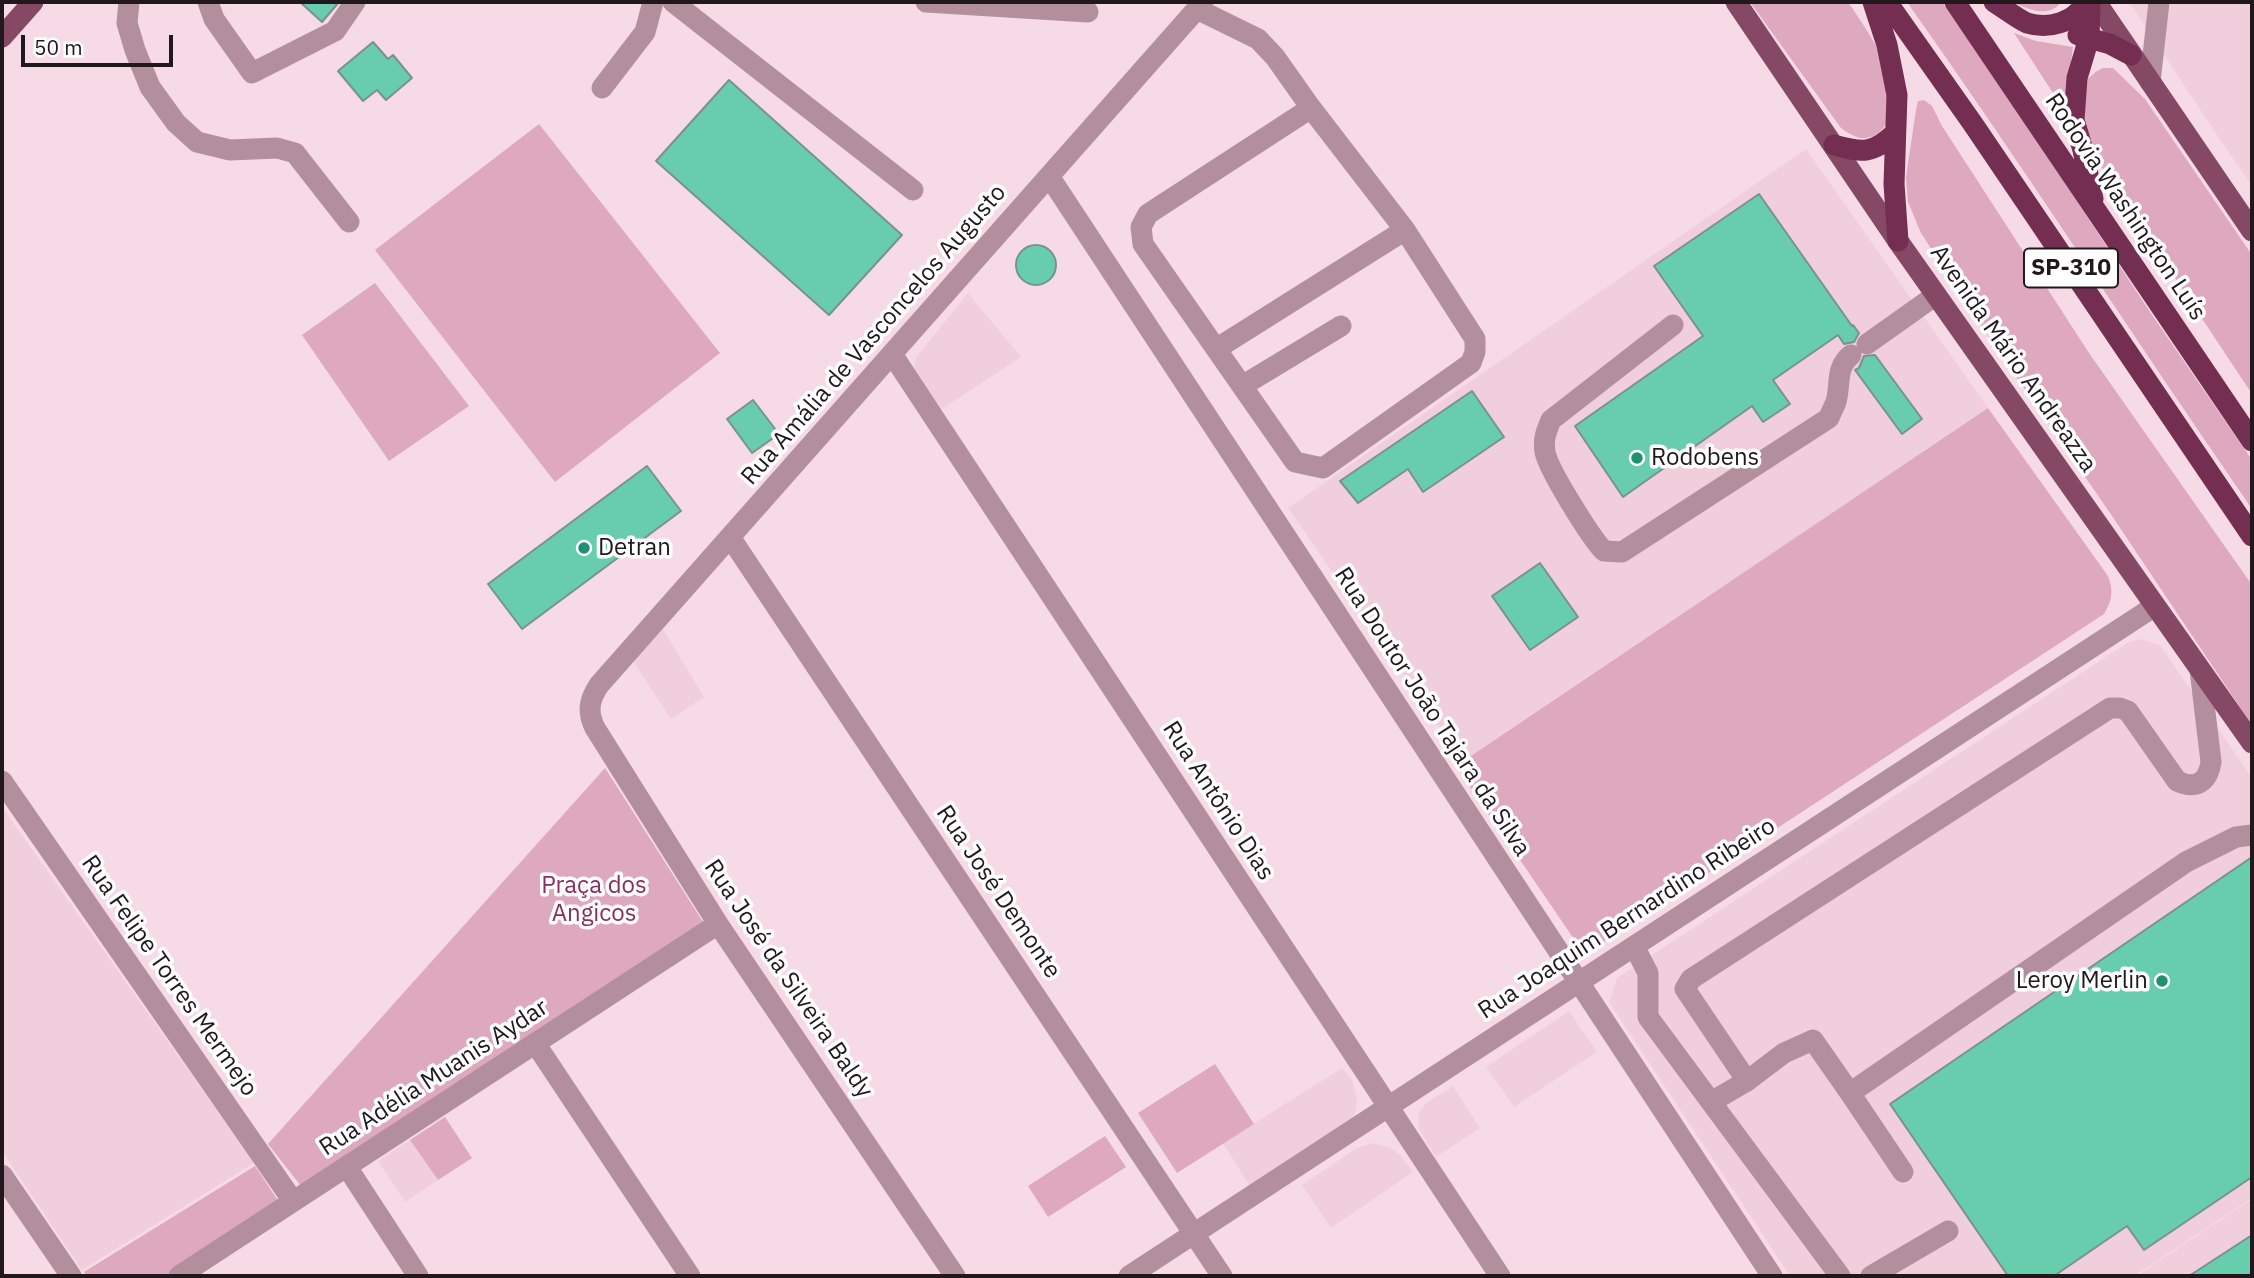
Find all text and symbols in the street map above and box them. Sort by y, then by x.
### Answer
scale bar [24,21,177,65]
text: 50 m [34,33,83,61]
street label: Rodovia Washington Luís [2038,88,2212,326]
street label: Rua Amália de Vasconcelos Augusto [736,179,1012,491]
street label: Avenida Mário Andreazza [1924,240,2102,478]
road number: SP-310 [2024,248,2118,288]
place label: Rodobens [1651,444,1759,472]
marker: Rodobens [1629,450,1645,466]
place label: Detran [598,534,671,562]
marker: Detran [576,540,592,556]
street label: Rua Doutor João Tajara da Silva [1328,562,1536,862]
street label: Rua Antônio Dias [1156,716,1280,886]
street label: Rua José Demonte [929,800,1067,984]
street label: Rua Joaquim Bernardino Ribeiro [1473,812,1781,1026]
street label: Rua Felipe Torres Mermejo [75,850,263,1102]
street label: Rua José da Silveira Baldy [697,854,879,1104]
park label: Praça dos Angicos [541,872,647,928]
place label: Leroy Merlin [2016,967,2148,995]
marker: Leroy Merlin [2154,973,2170,989]
street label: Rua Adélia Muanis Aydar [314,993,554,1163]

